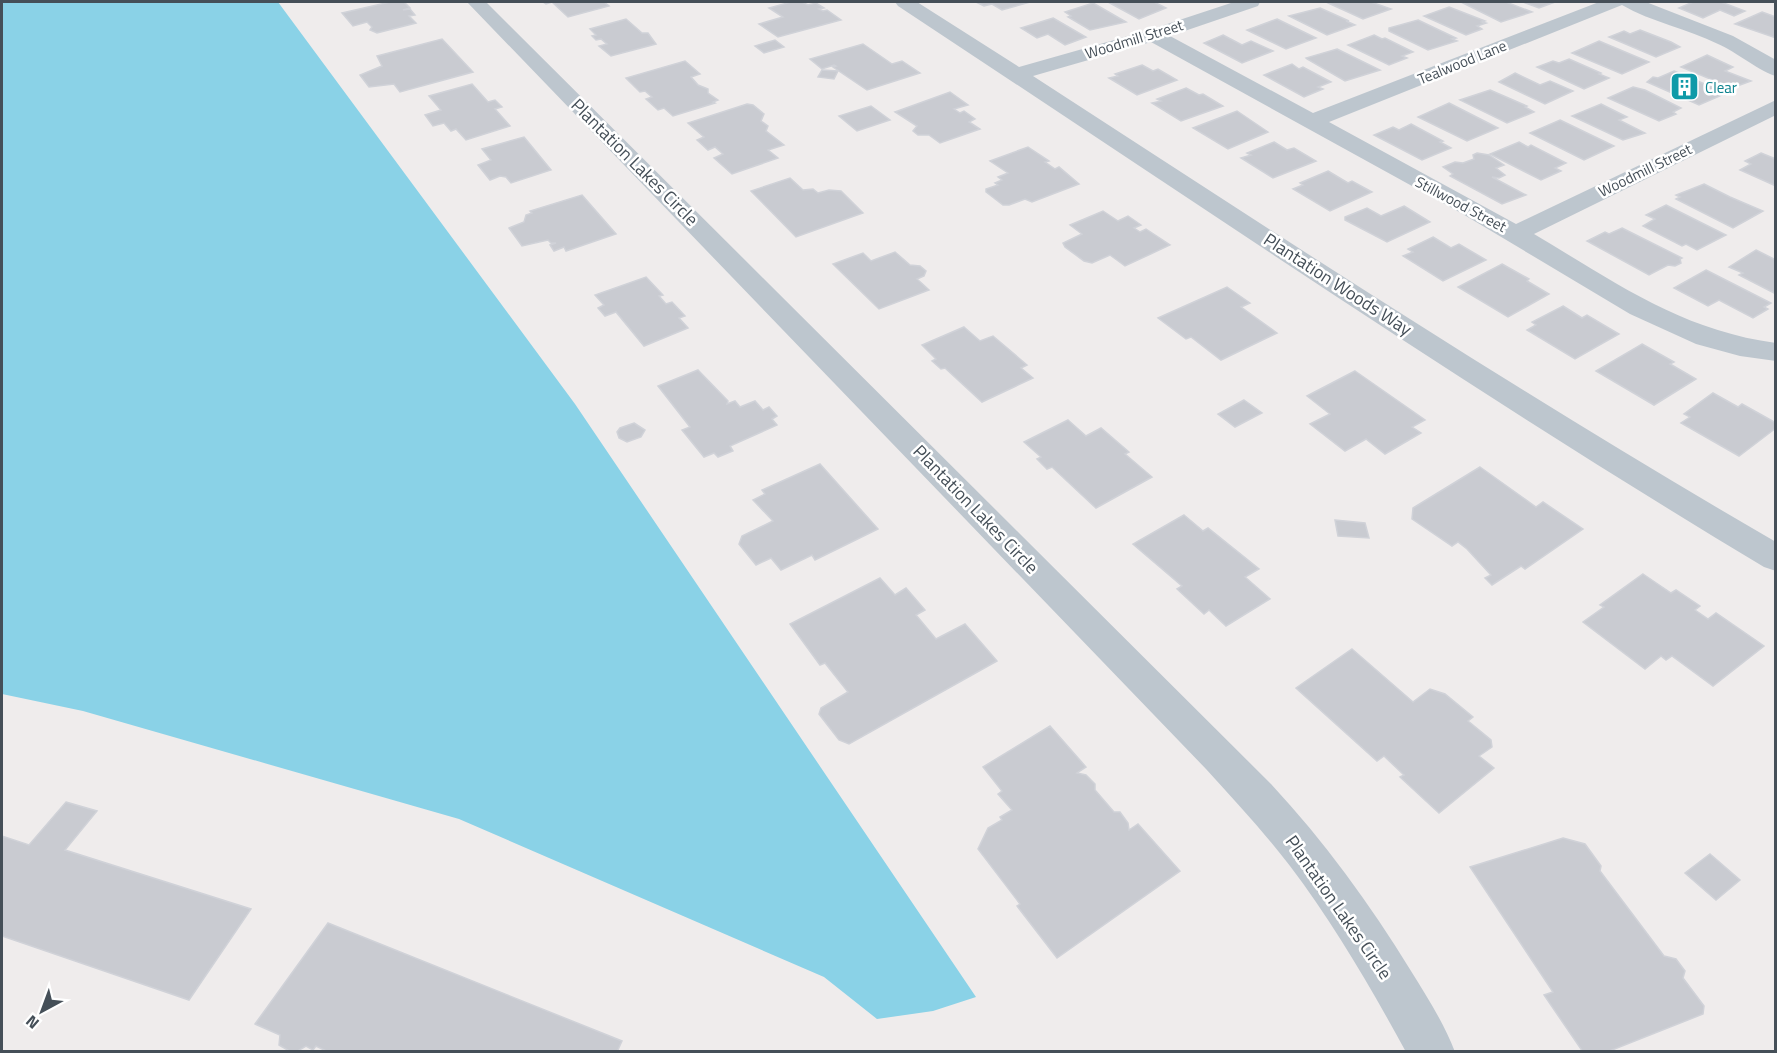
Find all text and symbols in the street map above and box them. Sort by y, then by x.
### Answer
street label: Woodmill Street [1082,13,1187,65]
street label: Tealwood Lane [1414,34,1510,90]
building icon: Clear [1668,71,1700,103]
place label: Clear [1705,76,1737,99]
street label: Plantation Lakes Circle [565,92,705,232]
street label: Woodmill Street [1594,137,1696,203]
street label: Stillwood Street [1411,170,1511,238]
street label: Plantation Woods Way [1259,226,1418,342]
street label: Plantation Lakes Circle [907,438,1045,580]
street label: Plantation Lakes Circle [1279,829,1399,985]
north arrow [12,981,72,1041]
text: N [20,1010,44,1035]

